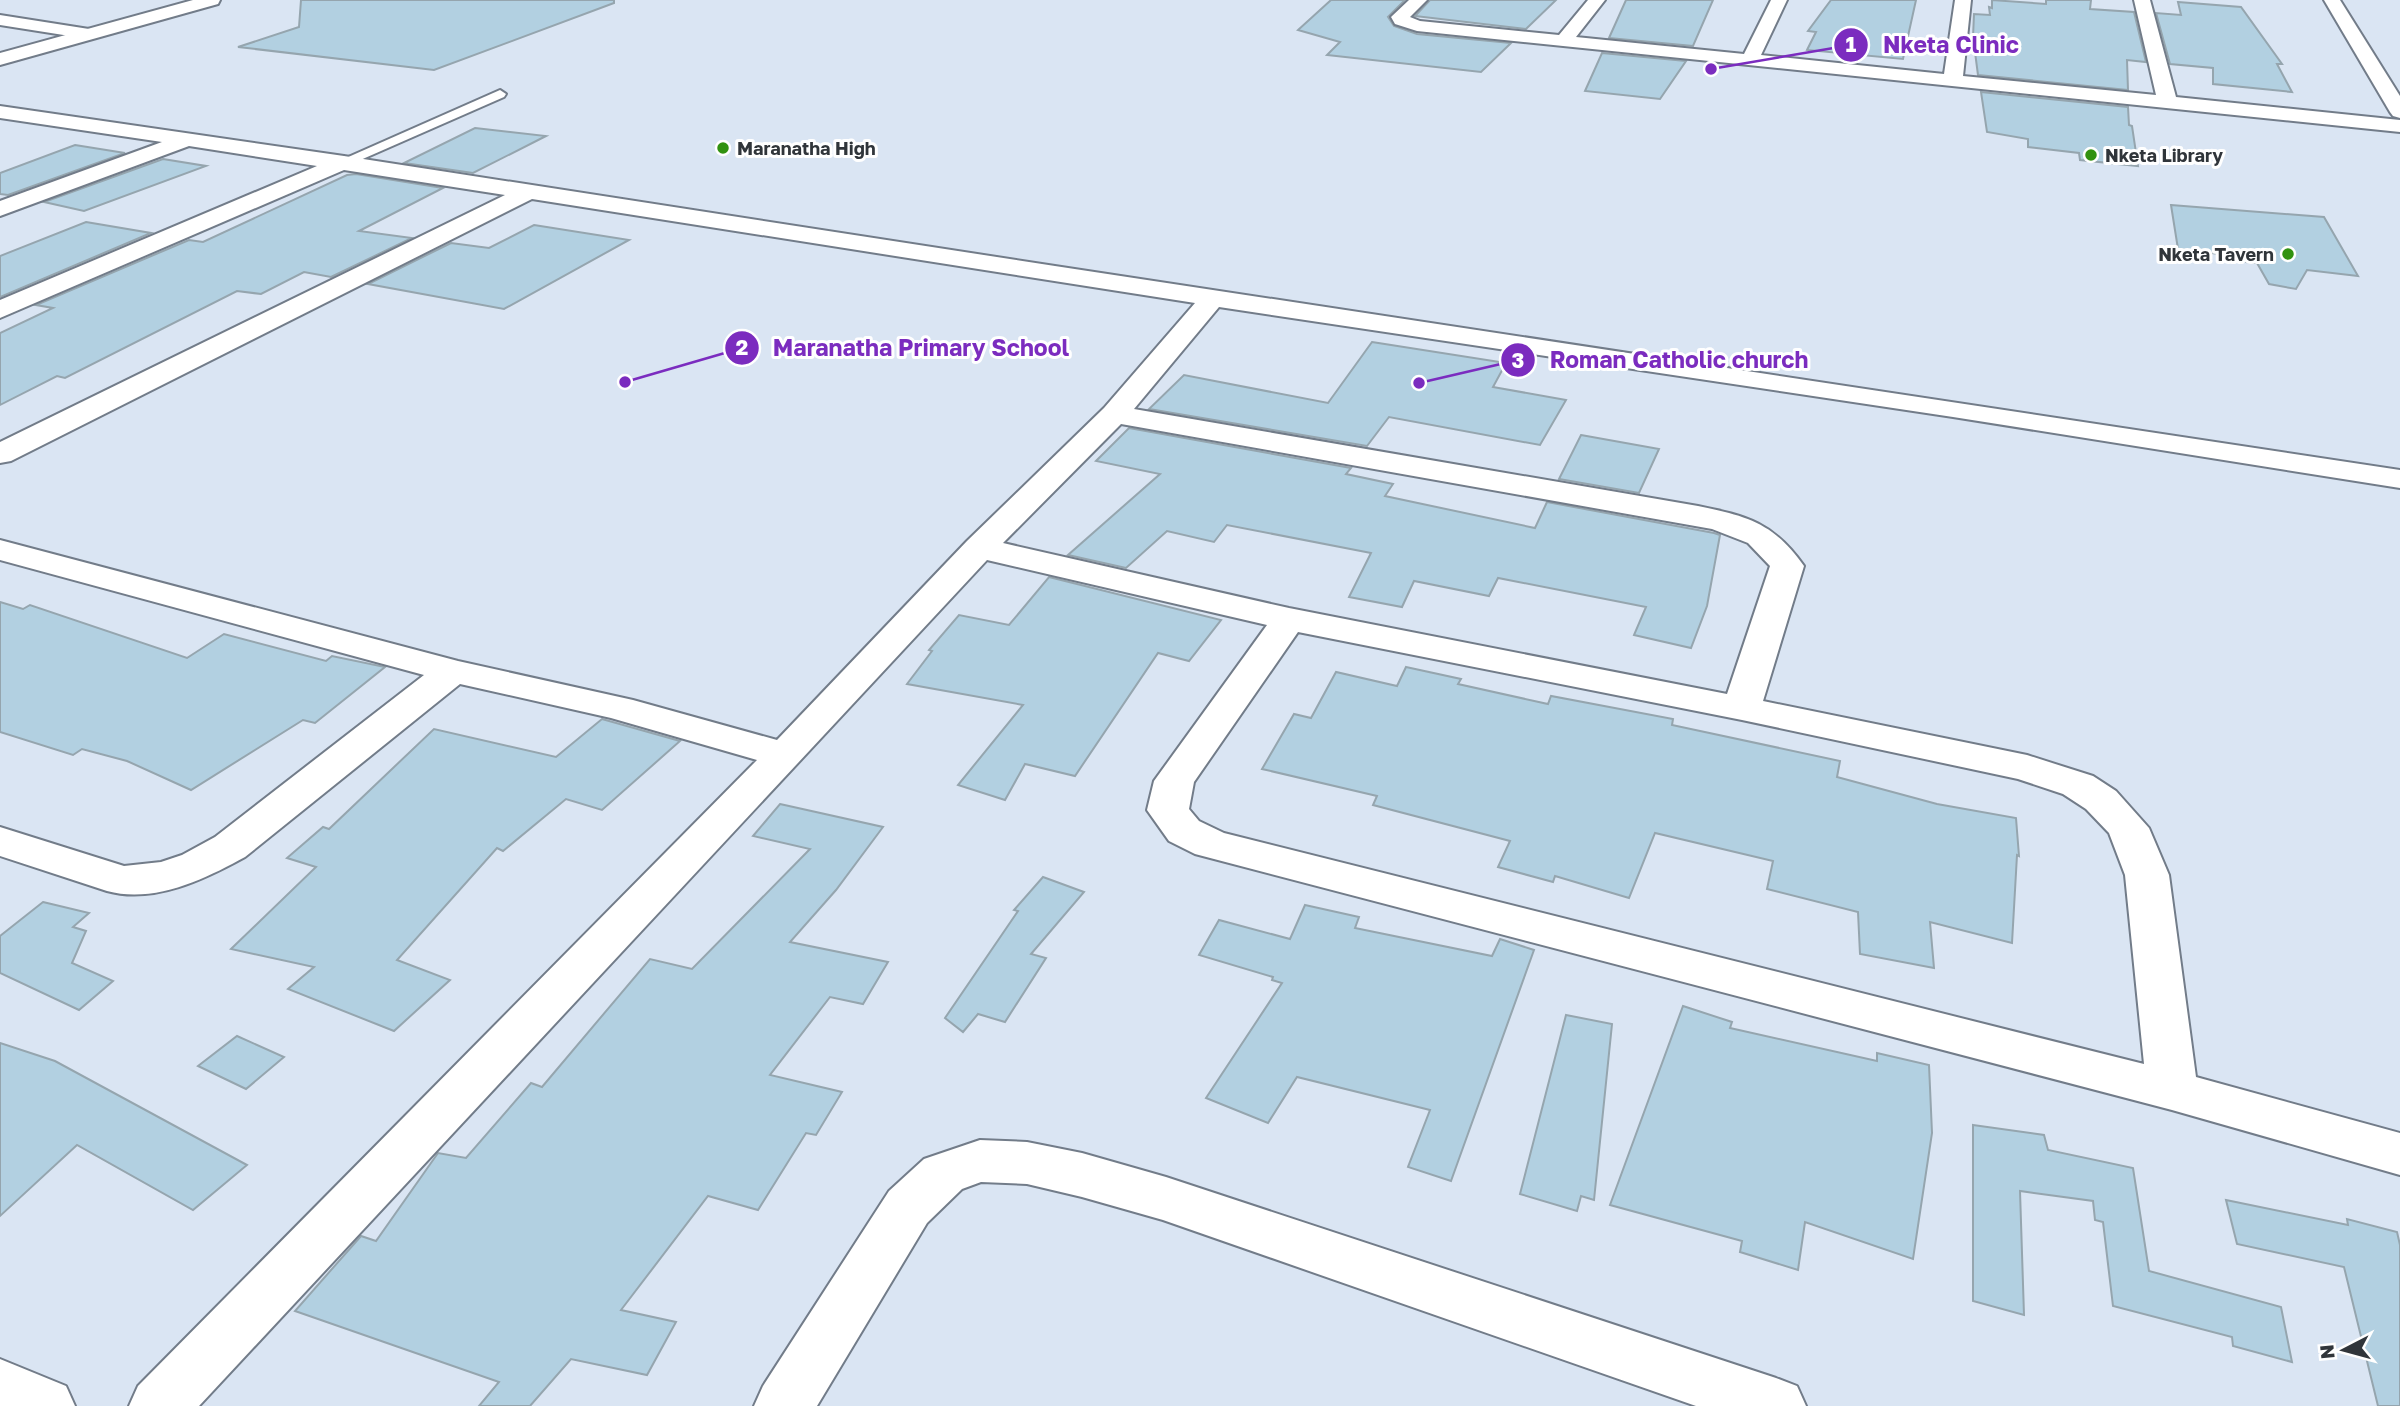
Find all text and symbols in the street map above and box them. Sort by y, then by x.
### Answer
callout: Nketa Clinic [1834,23,2033,67]
text: Nketa Clinic [1883,30,2019,58]
text: 1 [1846,31,1857,57]
place label: Maranatha High [737,137,876,159]
marker: Maranatha High [715,140,731,156]
place label: Nketa Library [2105,144,2223,166]
marker: Nketa Library [2083,147,2099,163]
place label: Nketa Tavern [2158,243,2274,265]
marker: Nketa Tavern [2280,246,2296,262]
callout: Maranatha Primary School [724,326,1084,370]
text: Maranatha Primary School [773,333,1069,361]
text: 2 [736,334,749,360]
callout: Roman Catholic church [1501,338,1823,382]
text: Roman Catholic church [1550,345,1808,373]
text: 3 [1512,347,1524,373]
north arrow [2309,1315,2379,1385]
text: N [2314,1343,2339,1360]

